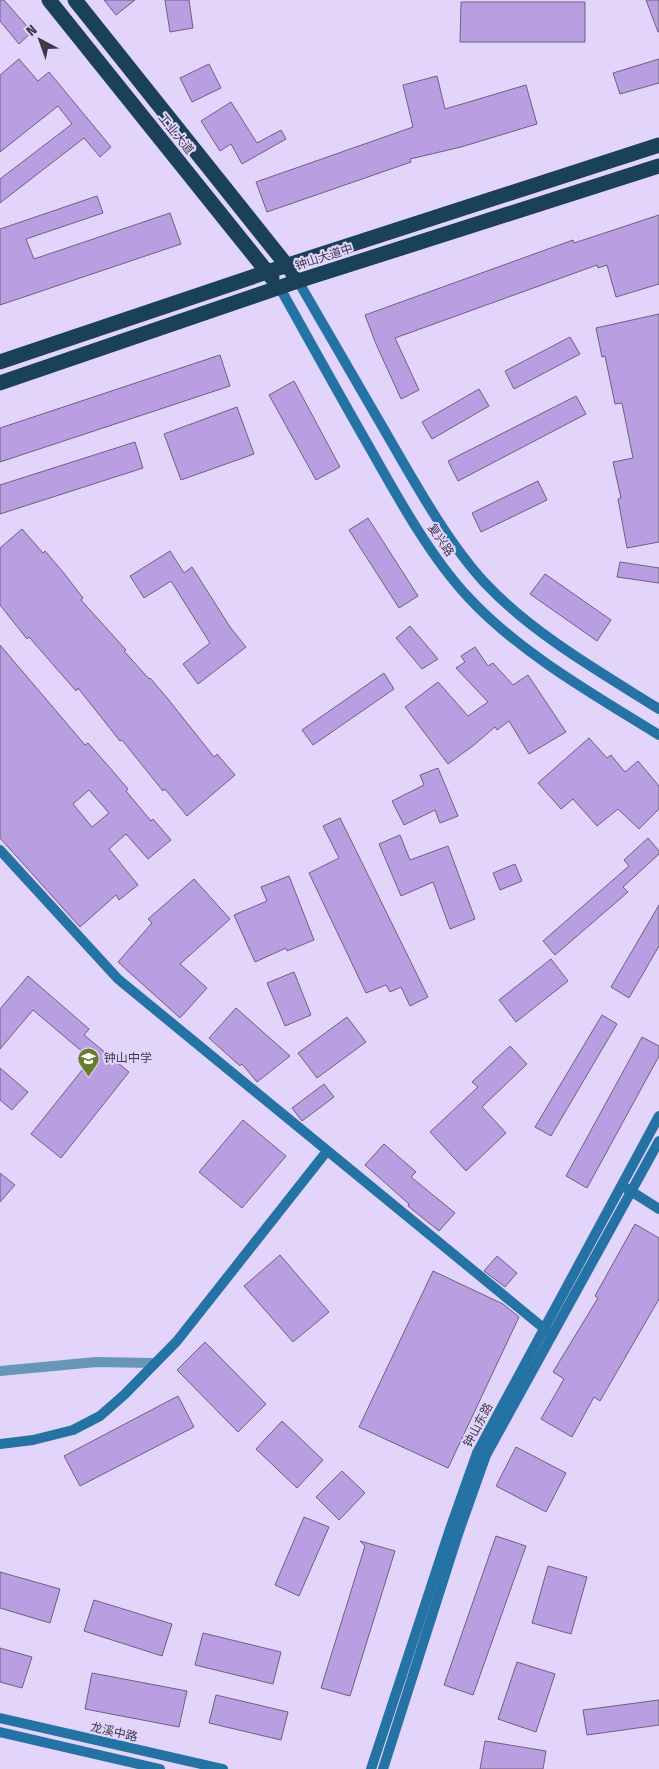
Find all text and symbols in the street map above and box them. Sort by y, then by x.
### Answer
north arrow [15,15,65,65]
text: N [23,21,41,40]
street label: 工业大道 [155,111,197,157]
street label: 钟山大道中 [293,241,355,273]
street label: 复兴路 [425,521,457,559]
school or university icon: 钟山中学 [76,1046,100,1077]
place label: 钟山中学 [104,1051,152,1065]
street label: 钟山东路 [461,1401,495,1449]
street label: 龙溪中路 [89,1720,139,1744]

